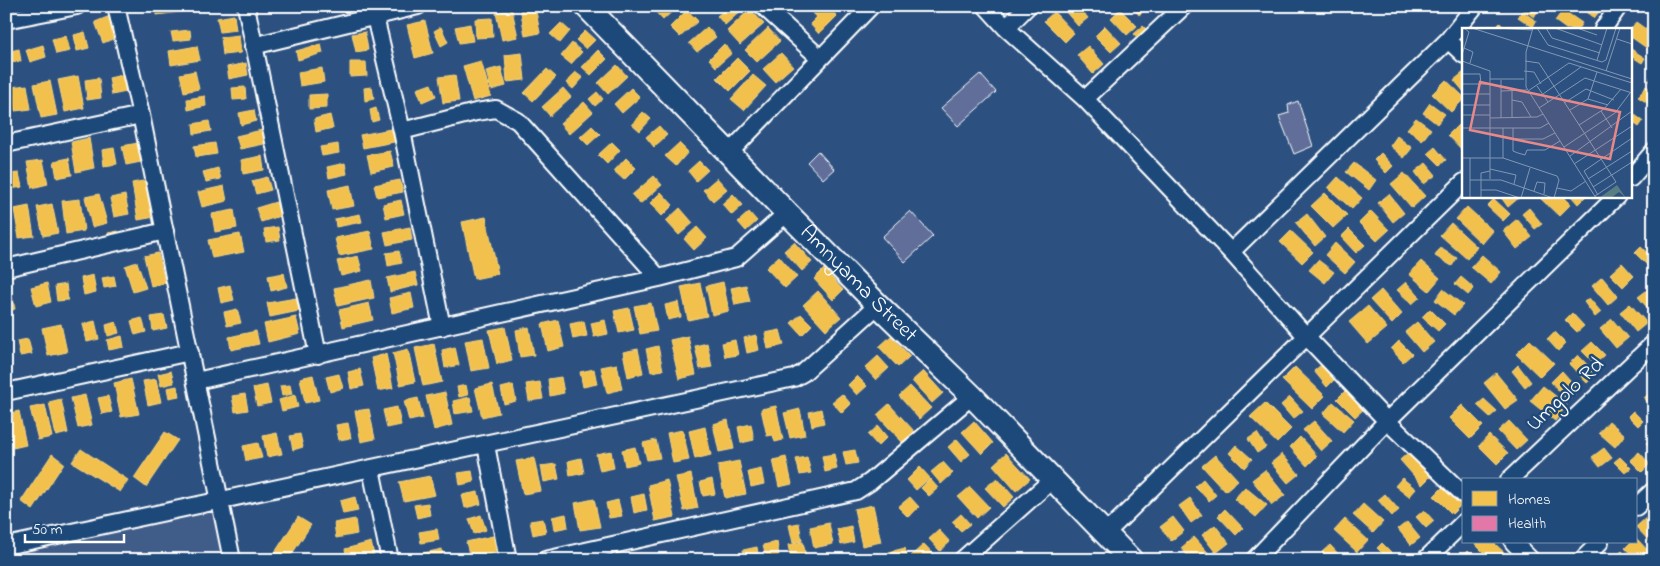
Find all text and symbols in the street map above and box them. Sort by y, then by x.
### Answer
inset map [1462,28,1632,198]
street label: Amnyama Street [792,218,925,351]
street label: Umgolo Rd [1520,350,1613,440]
legend [1462,478,1638,544]
text: Homes [1508,489,1551,511]
scale bar [25,511,124,543]
text: Health [1508,513,1546,535]
text: 50 m [32,519,63,541]

